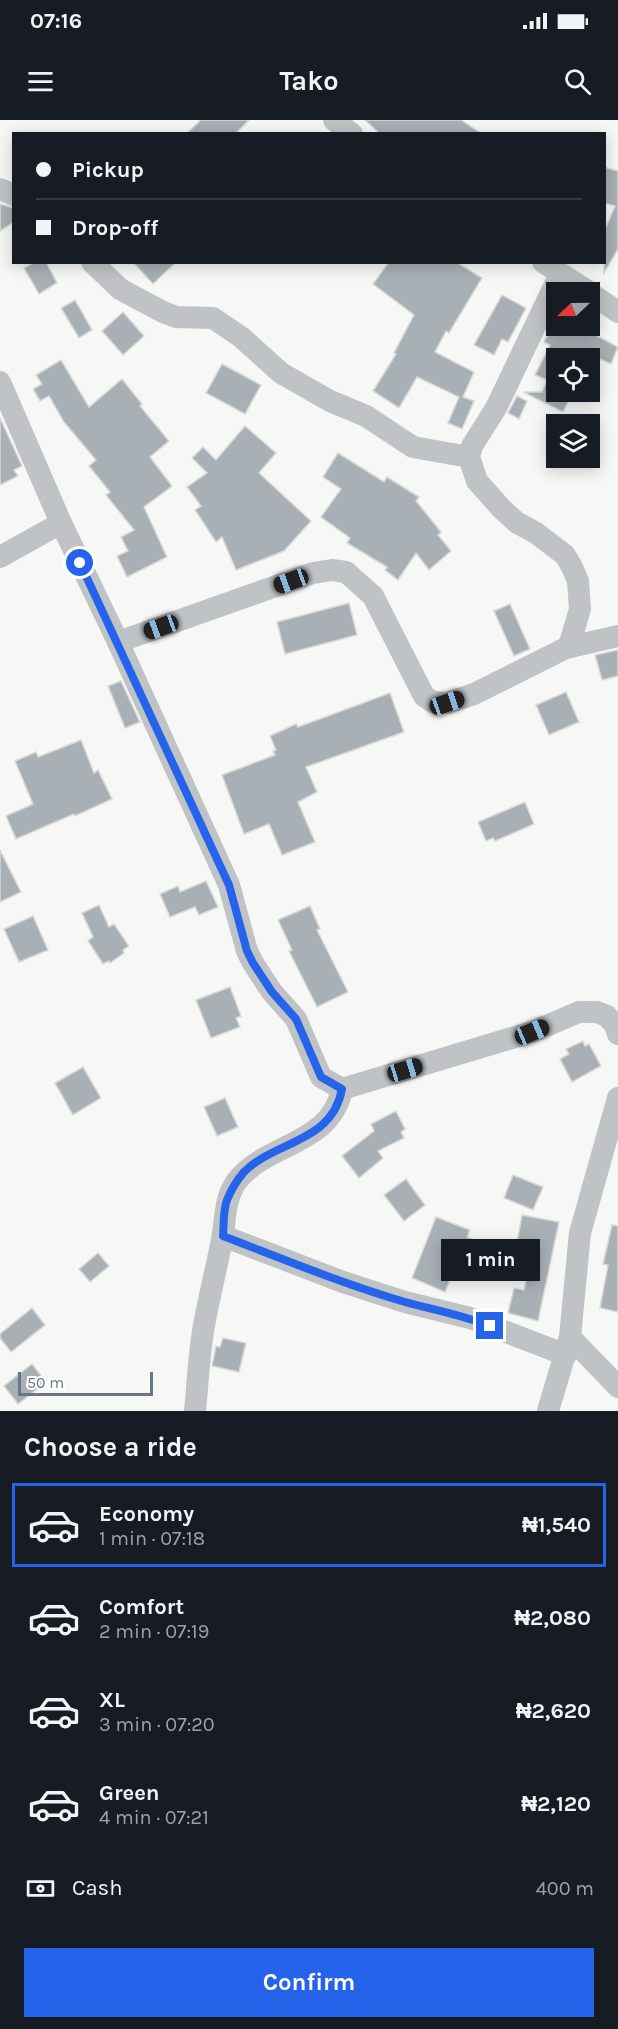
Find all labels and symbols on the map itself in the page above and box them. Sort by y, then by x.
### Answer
north arrow [546,282,600,336]
route start [66,549,93,576]
car [271,566,311,596]
car [141,612,181,642]
car [427,689,467,717]
car [512,1017,552,1047]
car [385,1056,425,1084]
callout: 1 min [440,1239,540,1281]
route end [476,1312,503,1339]
scale bar [18,1369,153,1396]

